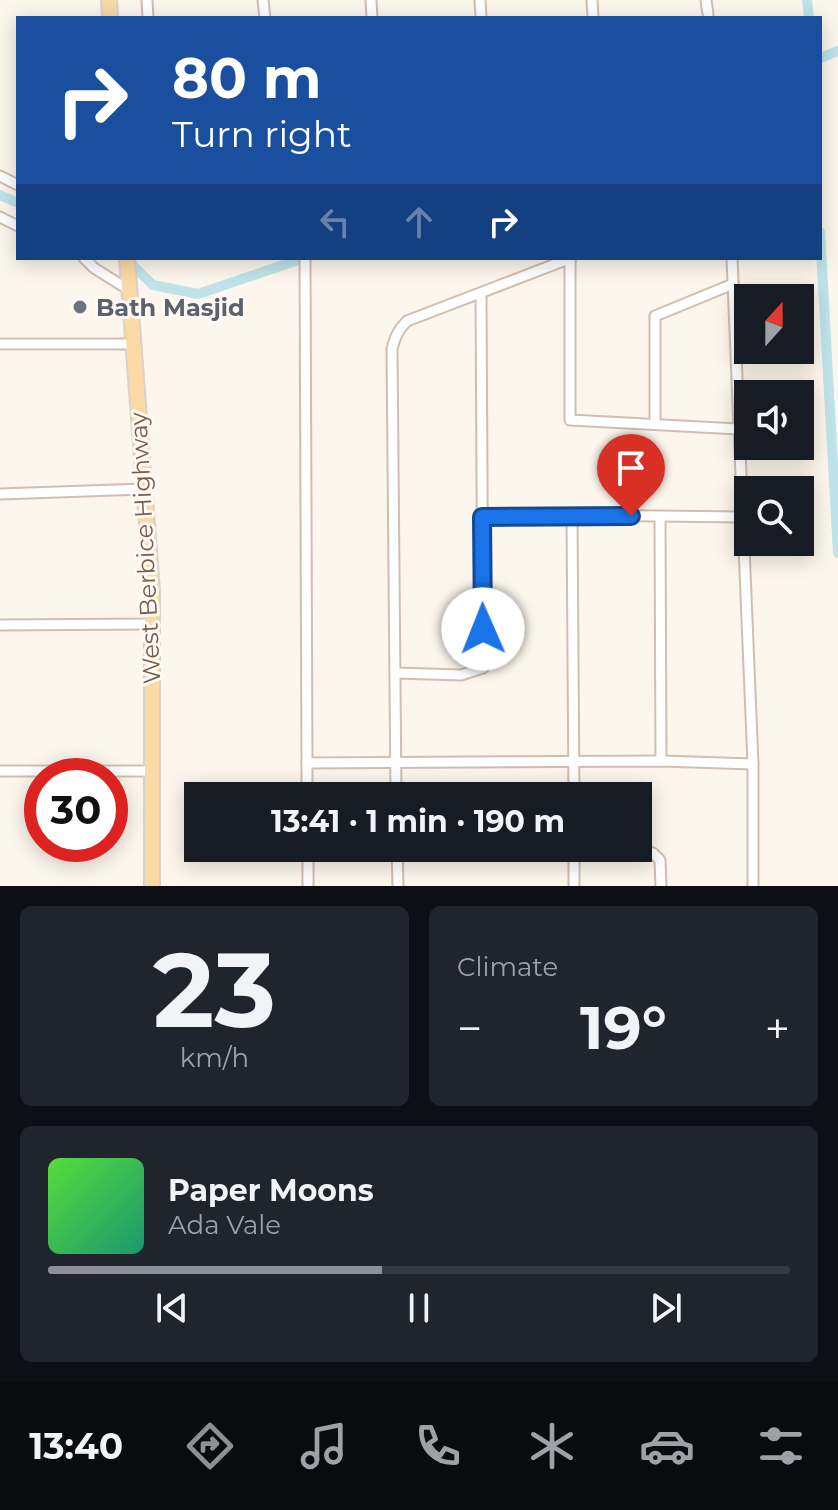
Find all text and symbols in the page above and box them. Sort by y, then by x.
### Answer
text: 80 m [172,44,322,112]
icon: right [40,48,144,152]
text: Turn right [172,112,352,156]
icon: left [313,200,357,244]
icon: ahead [397,200,441,244]
icon: right [481,200,525,244]
north arrow [734,284,814,364]
map controls [734,284,814,556]
place label: Bath Masjid [96,293,245,322]
marker: Bath Masjid [71,298,89,316]
button: sound [734,380,814,460]
street label: West Berbice Highway [123,411,167,685]
pin [597,434,665,516]
icon: arrive [609,446,653,490]
button: search [734,476,814,556]
position arrow [441,587,525,671]
speed limit sign: 30 [24,758,128,862]
text: 13:41 · 1 min · 190 m [271,803,565,840]
text: 23 [153,926,276,1053]
text: Climate [457,951,558,983]
text: 19° [580,991,667,1064]
text: − [457,1001,482,1055]
text: + [765,1001,790,1055]
text: km/h [180,1042,249,1074]
text: Paper Moons [168,1172,374,1209]
text: Ada Vale [168,1209,281,1241]
icon: previous [150,1286,194,1330]
icon: pause [397,1286,441,1330]
icon: next [644,1286,688,1330]
icon: directions [182,1418,238,1474]
icon: music [296,1418,352,1474]
icon: phone [410,1418,466,1474]
icon: climate [524,1418,580,1474]
icon: car [639,1418,695,1474]
icon: filters [753,1418,809,1474]
text: 13:40 [29,1424,123,1468]

